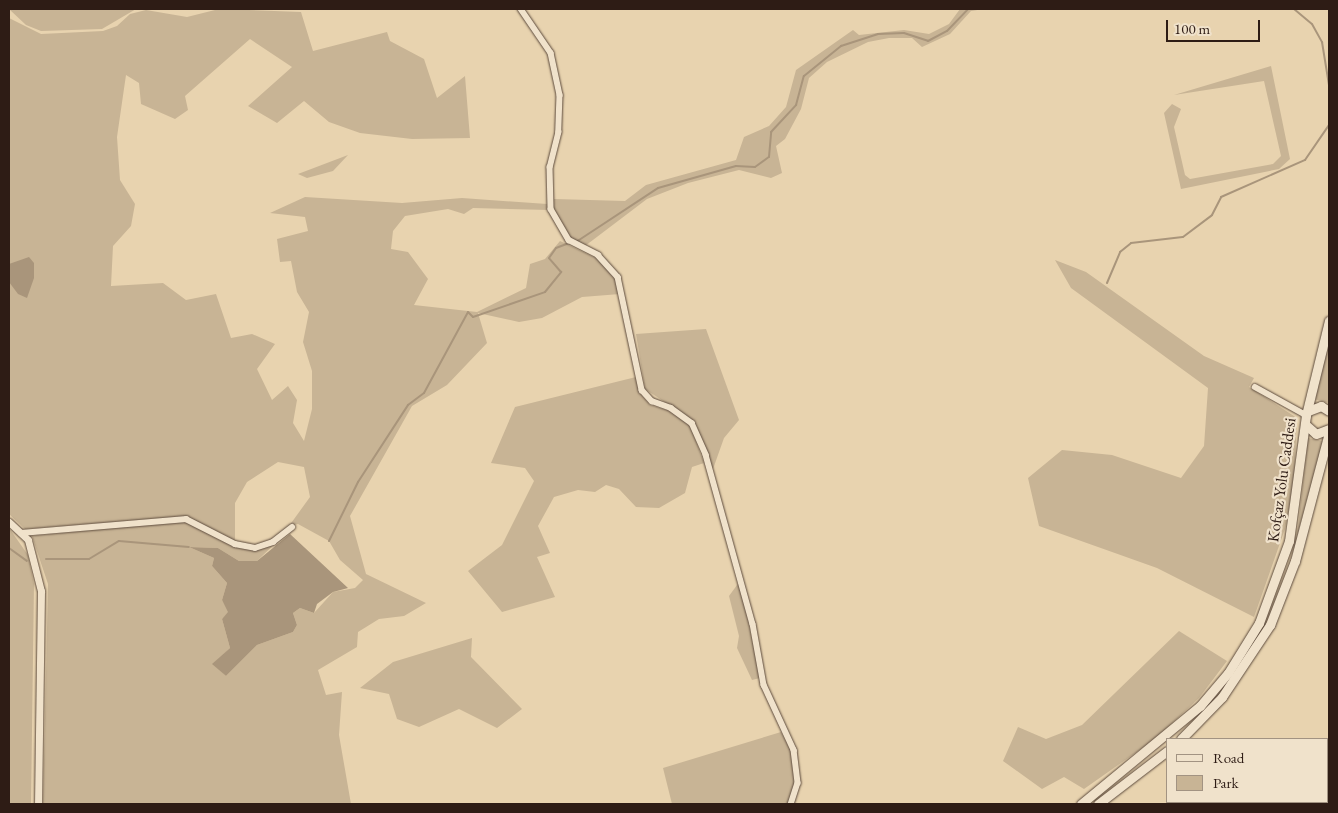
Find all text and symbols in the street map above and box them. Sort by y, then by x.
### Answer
scale bar [1168,10,1262,42]
text: 100 m [1174,19,1210,38]
street label: Kofçaz Yolu Caddesi [1264,417,1300,543]
legend [1166,738,1328,803]
text: Road [1213,748,1244,767]
text: Park [1213,773,1239,792]

